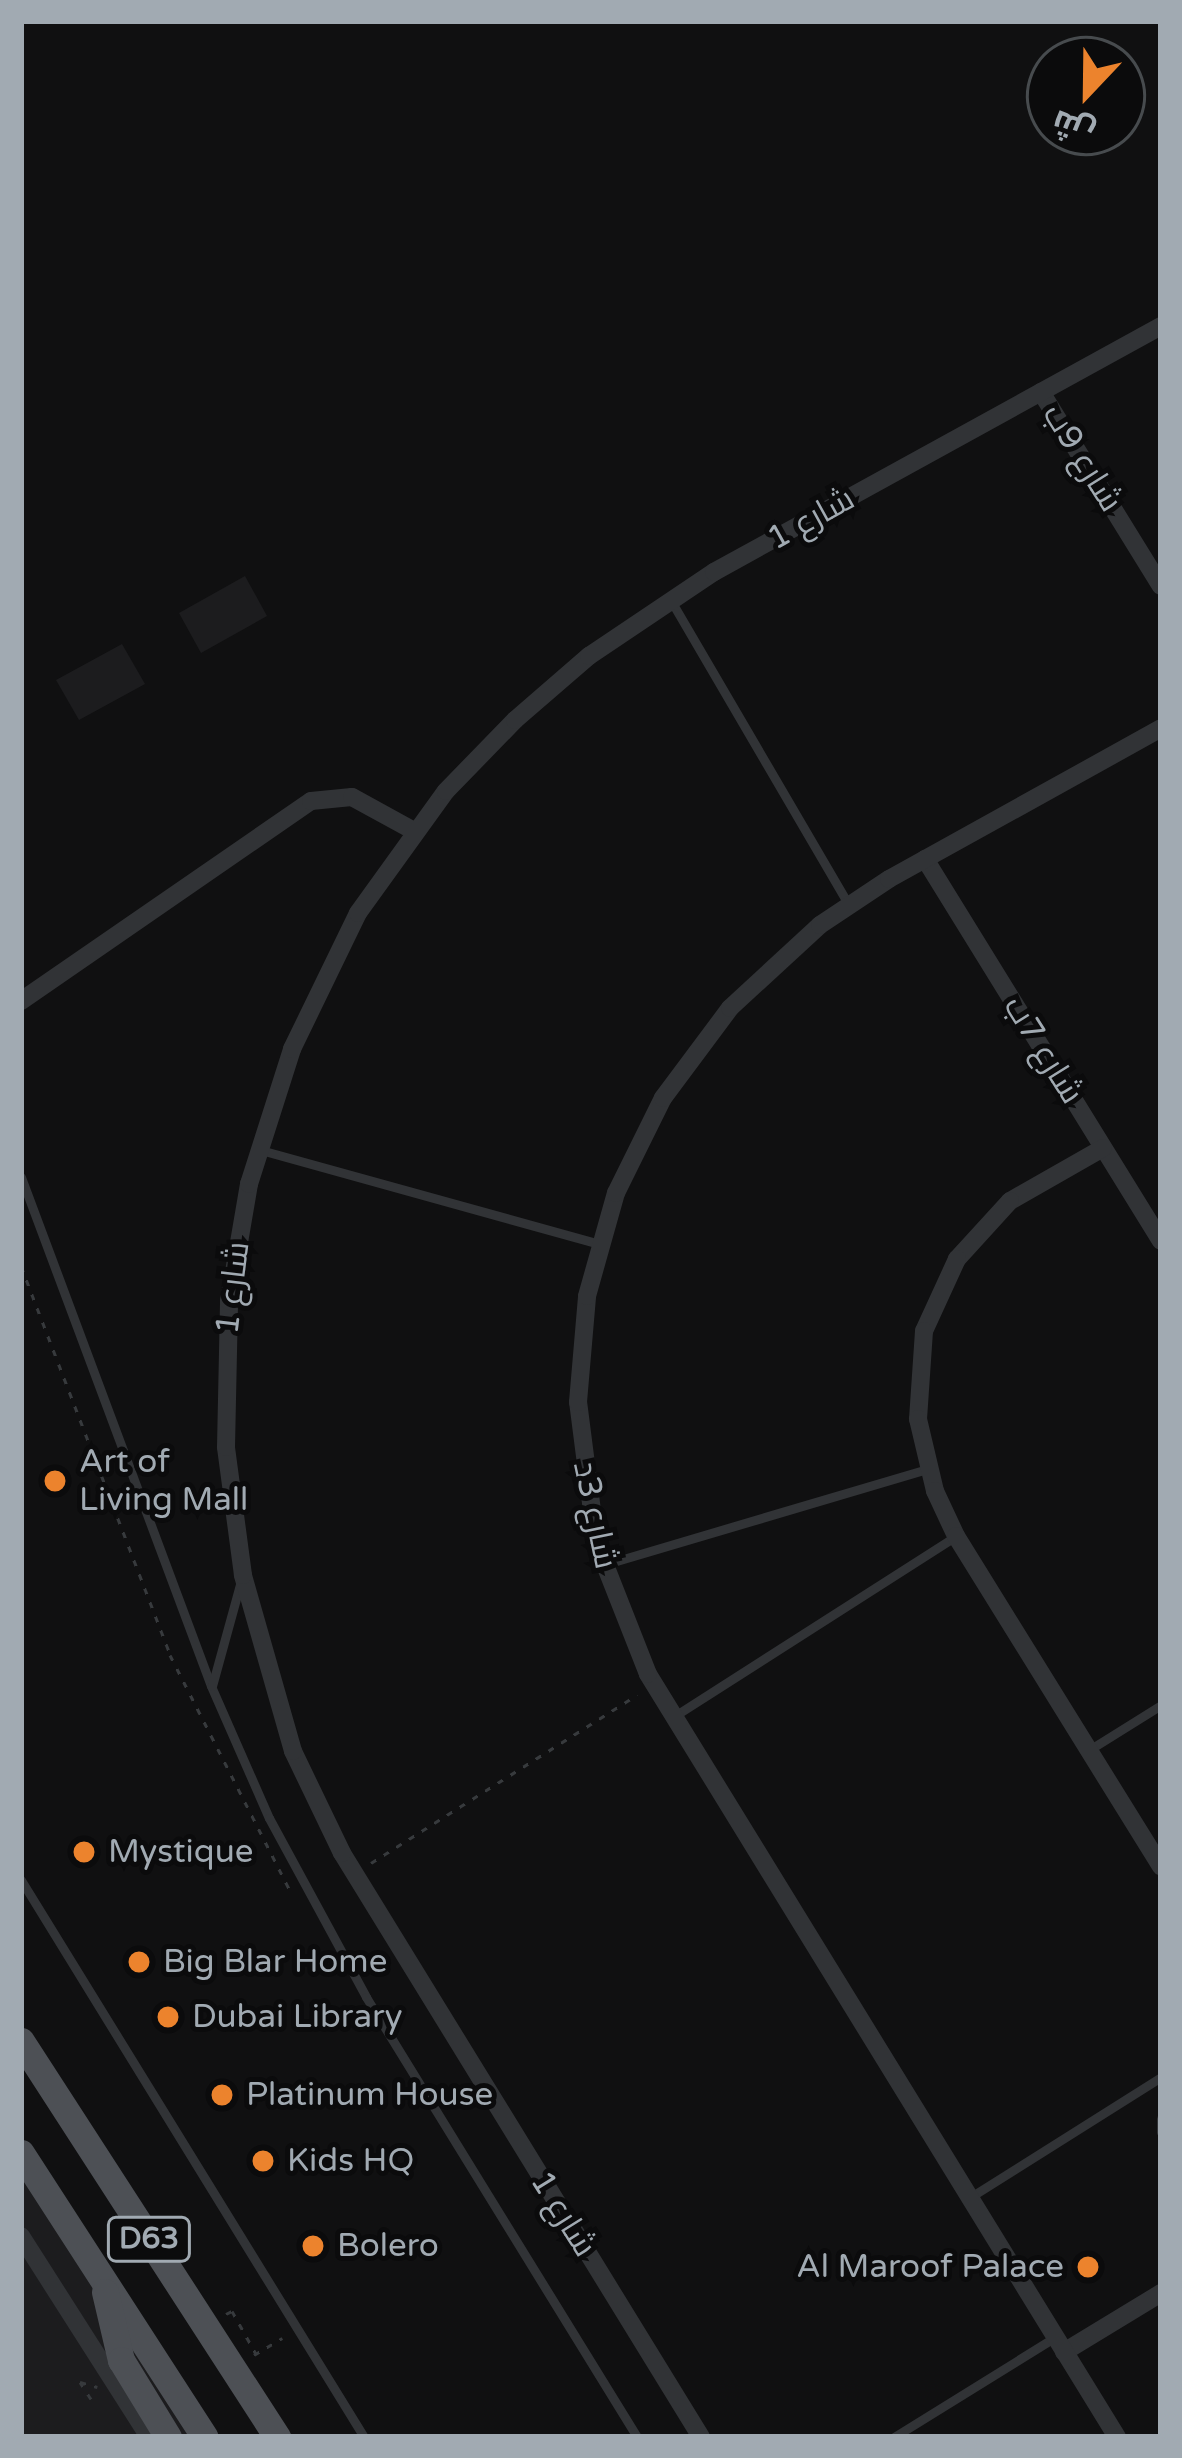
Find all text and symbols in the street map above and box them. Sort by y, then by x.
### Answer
north arrow [1026,36,1146,156]
text: ش [1047,101,1100,153]
street label: شارع 9ب [1034,397,1130,519]
street label: شارع 1 [761,479,861,559]
street label: شارع 7ب [995,989,1091,1111]
street label: شارع 1 [208,1239,258,1337]
place label: Art of Living Mall [79,1442,248,1520]
street label: شارع 3د [564,1457,626,1573]
marker: Art of Living Mall [42,1468,68,1494]
place label: Mystique [108,1832,253,1872]
marker: Mystique [71,1839,97,1865]
place label: Big Blar Home [163,1942,387,1982]
marker: Big Blar Home [126,1949,152,1975]
place label: Dubai Library [192,1997,402,2037]
marker: Dubai Library [155,2004,181,2030]
place label: Platinum House [246,2075,493,2115]
marker: Platinum House [209,2082,235,2108]
place label: Kids HQ [287,2141,414,2181]
marker: Kids HQ [250,2148,276,2174]
street label: شارع 1 [522,2164,604,2264]
road number: D63 [104,2215,194,2263]
place label: Bolero [337,2226,439,2266]
marker: Bolero [300,2233,326,2259]
place label: Al Maroof Palace [796,2247,1064,2287]
marker: Al Maroof Palace [1075,2254,1101,2280]

